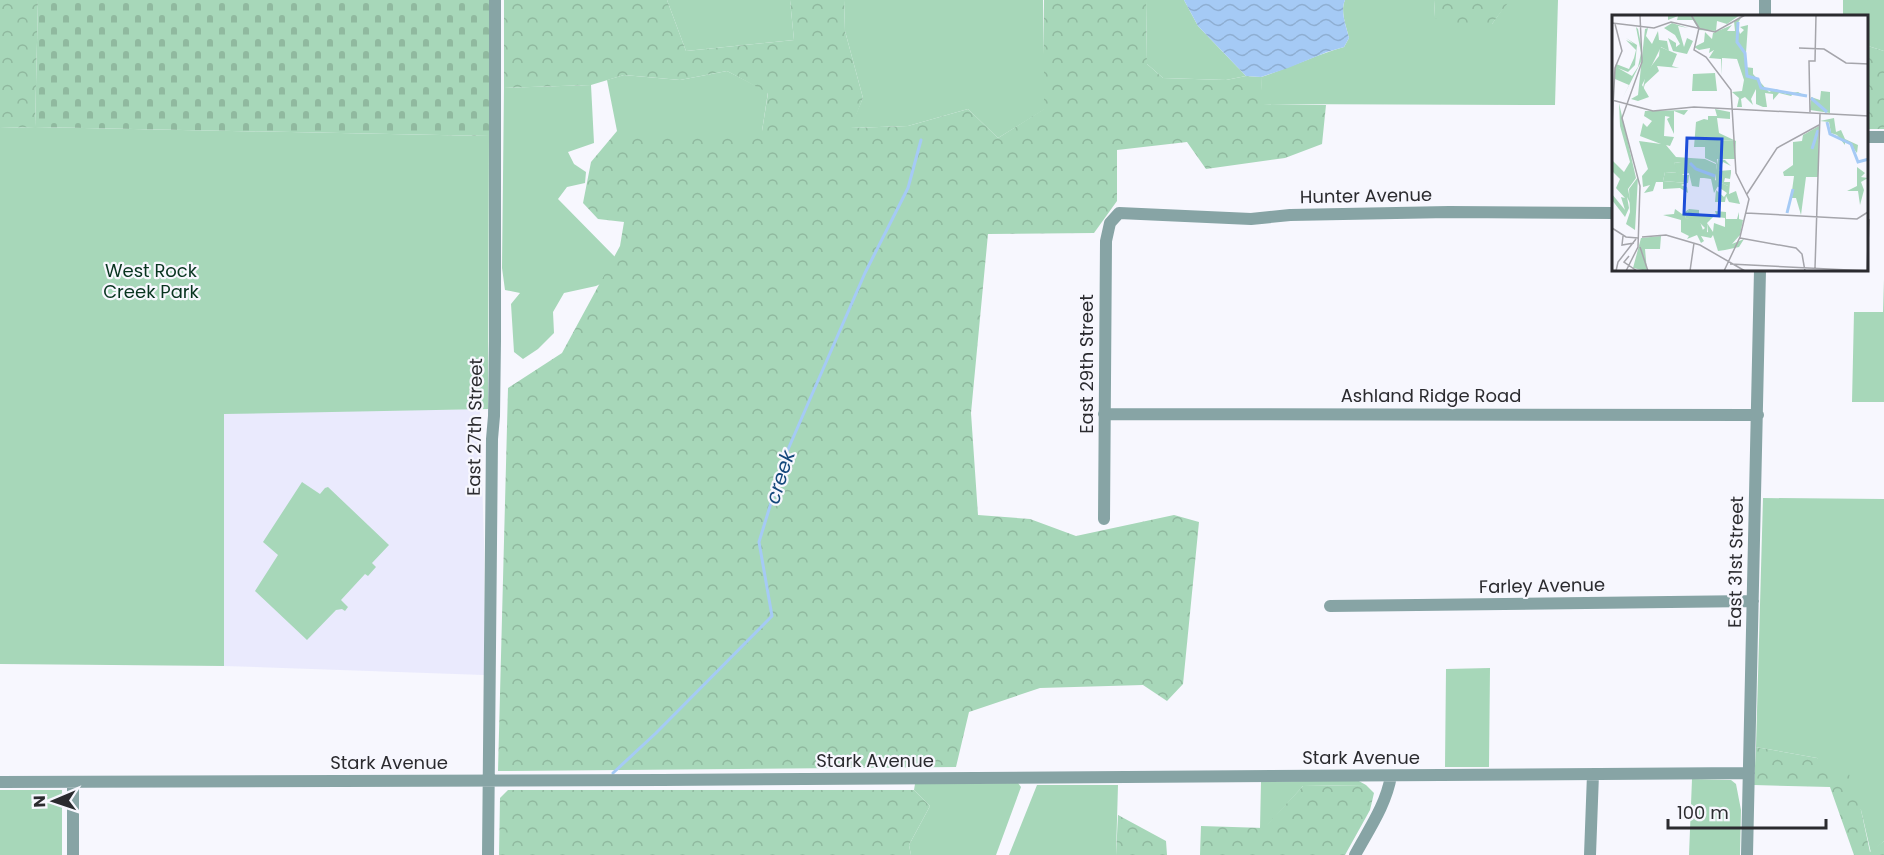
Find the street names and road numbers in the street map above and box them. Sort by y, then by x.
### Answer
street label: Hunter Avenue [1300,182,1432,209]
street label: East 29th Street [1074,294,1099,434]
street label: East 27th Street [461,358,488,496]
street label: Ashland Ridge Road [1341,383,1521,408]
street label: East 31st Street [1722,496,1749,628]
street label: Farley Avenue [1479,572,1605,599]
street label: Stark Avenue [1302,745,1420,770]
street label: Stark Avenue [816,748,934,773]
street label: Stark Avenue [330,750,448,775]

